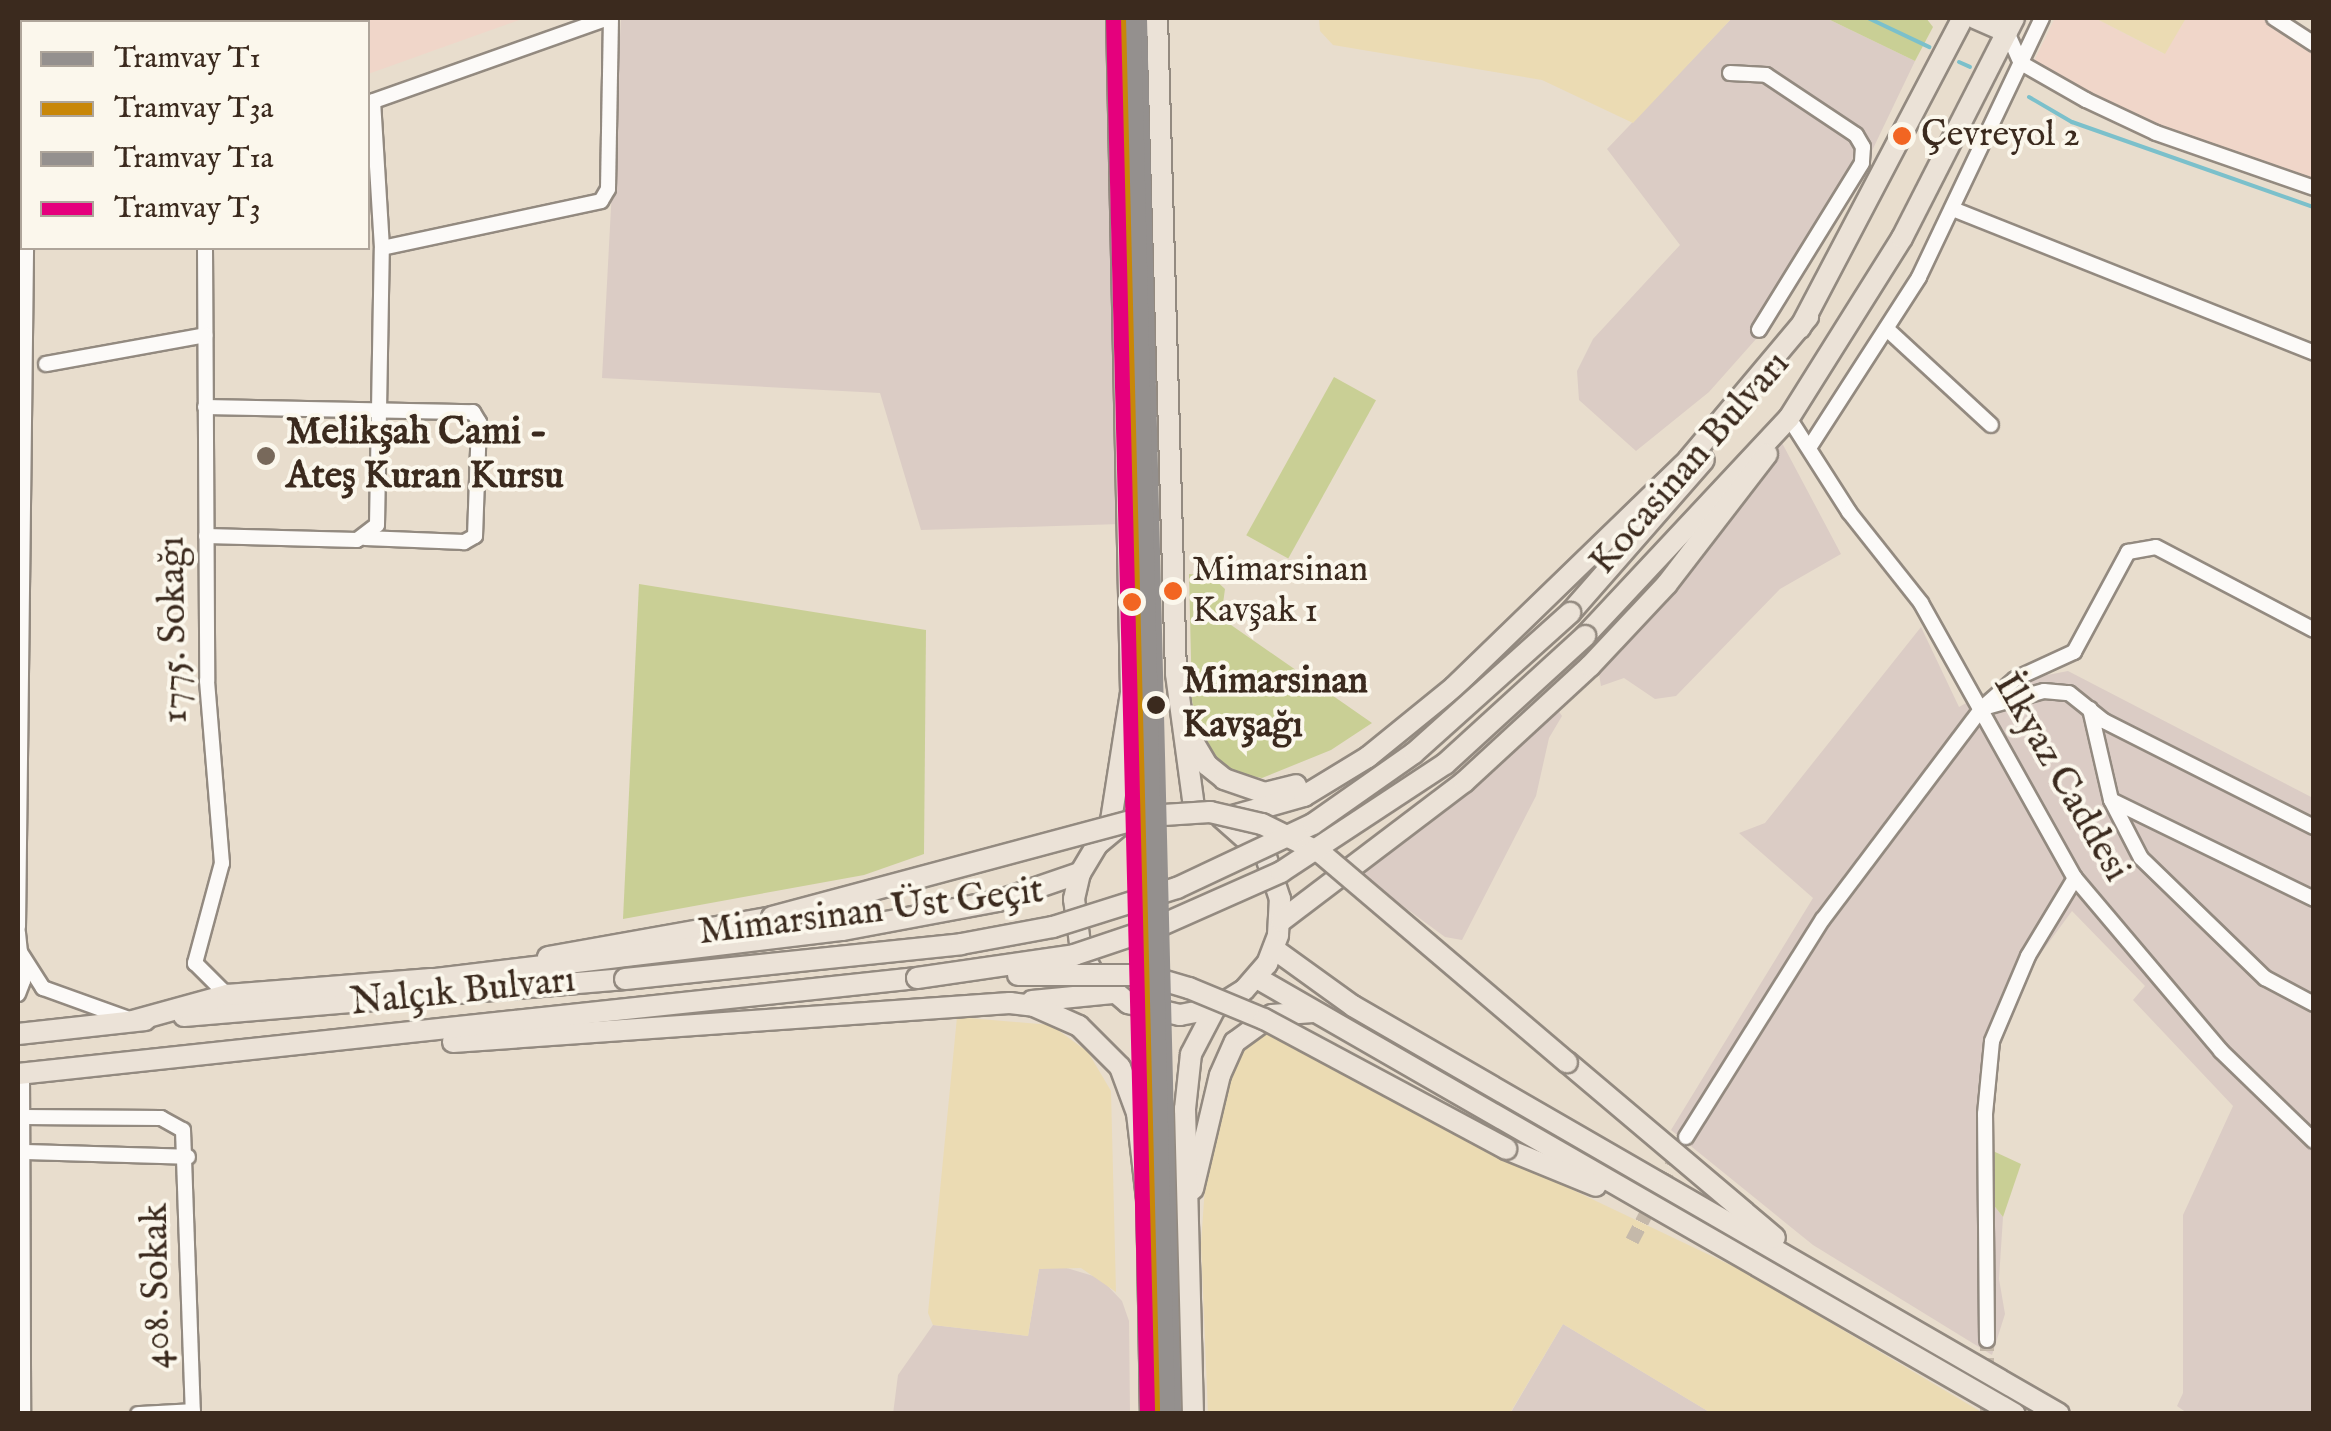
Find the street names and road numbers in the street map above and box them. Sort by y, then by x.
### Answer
street label: Kocasinan Bulvarı [1582,343,1800,585]
street label: 1775. Sokağı [151,536,199,724]
street label: İlkyaz Caddesi [1982,666,2138,890]
street label: Mimarsinan Üst Geçit [696,869,1046,957]
street label: Nalçık Bulvarı [348,959,578,1027]
street label: 408. Sokak [134,1203,182,1369]

